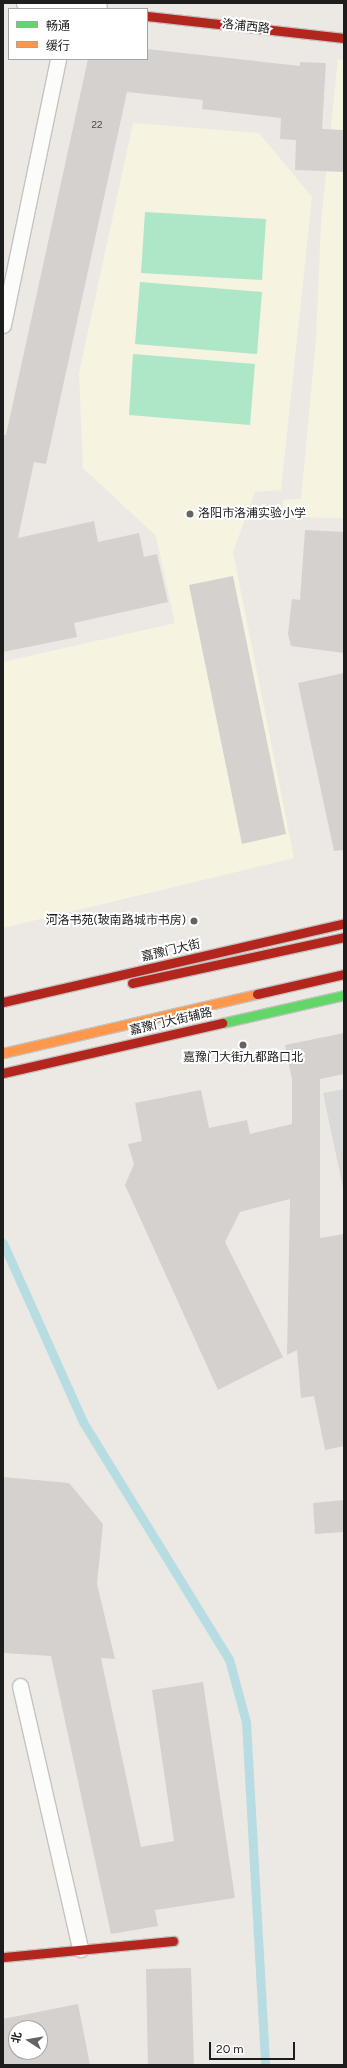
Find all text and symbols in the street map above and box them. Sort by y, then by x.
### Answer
legend [8,8,148,60]
street label: 洛浦西路 [221,17,271,37]
text: 畅通 [46,19,70,33]
text: 缓行 [46,39,70,53]
house number: 22 [91,119,103,131]
place label: 洛阳市洛浦实验小学 [198,507,306,521]
marker: 洛阳市洛浦实验小学 [185,509,195,519]
place label: 河洛书苑(玻南路城市书房) [46,914,186,928]
marker: 河洛书苑(玻南路城市书房) [189,916,199,926]
street label: 嘉豫门大街 [140,937,202,965]
street label: 嘉豫门大街辅路 [128,1006,214,1038]
marker: 嘉豫门大街九都路口北 [238,1040,248,1050]
place label: 嘉豫门大街九都路口北 [183,1051,303,1065]
north arrow [8,2020,48,2060]
text: 北 [9,2031,24,2044]
scale bar [211,2034,297,2060]
text: 20 m [216,2042,244,2056]

